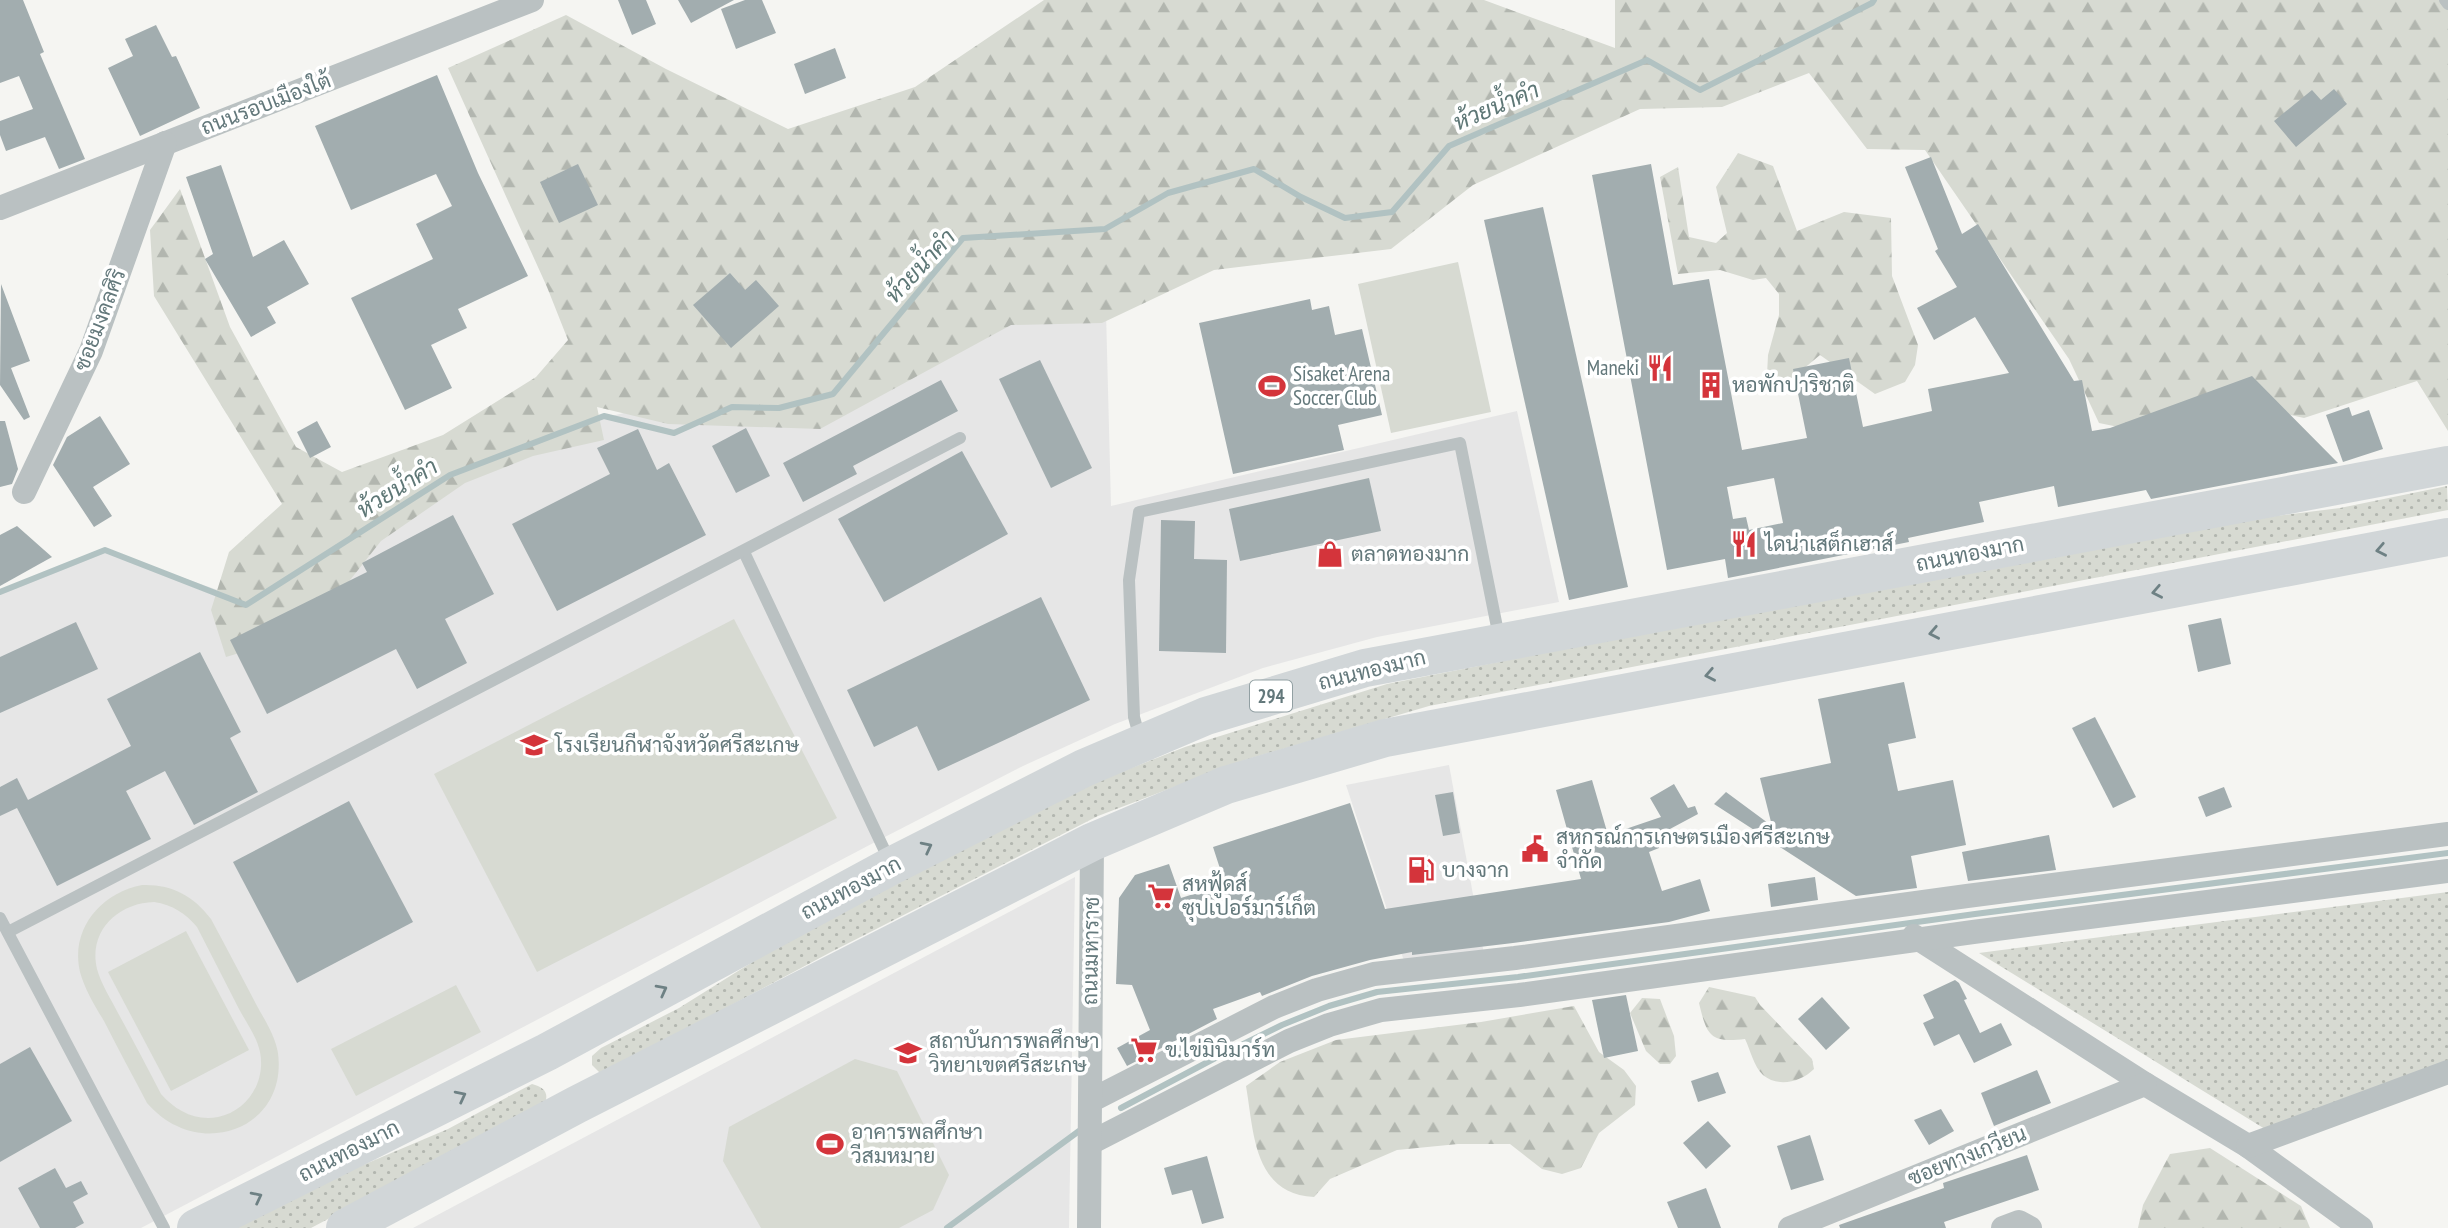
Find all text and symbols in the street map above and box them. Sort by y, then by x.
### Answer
street label: ถนนรอบเมืองใต้ [197,66,335,141]
water label: ห้วยน้ำคำ [1447,70,1543,137]
water label: ห้วยน้ำคำ [875,219,961,309]
street label: ซอยมงคลศิริ [68,265,131,375]
restaurant icon: Maneki [1645,353,1675,383]
place label: Maneki [1587,354,1639,381]
place label: Sisaket Arena Soccer Club [1293,360,1390,411]
building icon: หอพักปาริชาติ [1696,370,1726,400]
sports icon: Sisaket Arena Soccer Club [1257,371,1287,401]
place label: หอพักปาริชาติ [1732,371,1855,398]
water label: ห้วยน้ำคำ [348,447,443,524]
restaurant icon: ไดน่าเสต็กเฮาส์ [1729,529,1759,559]
place label: ไดน่าเสต็กเฮาส์ [1763,529,1893,557]
street label: ถนนทองมาก [1913,530,2026,577]
shop icon: ตลาดทองมาก [1315,539,1345,569]
place label: ตลาดทองมาก [1351,540,1469,567]
one-way arrow [2375,542,2387,557]
one-way arrow [2151,583,2163,598]
one-way arrow [1928,625,1940,640]
street label: ถนนทองมาก [1315,643,1428,696]
one-way arrow [1704,667,1716,682]
road number: 294 [1250,680,1292,712]
school or university icon: โรงเรียนกีฬาจังหวัดศรีสะเกษ [519,730,549,760]
place label: โรงเรียนกีฬาจังหวัดศรีสะเกษ [554,731,800,758]
place label: สหกรณ์การเกษตรเมืองศรีสะเกษ จำกัด [1556,823,1830,874]
public building icon: สหกรณ์การเกษตรเมืองศรีสะเกษ จำกัด [1520,834,1550,864]
one-way arrow [920,842,932,856]
street label: ถนนทองมาก [796,850,906,925]
fuel station icon: บางจาก [1406,855,1436,885]
place label: บางจาก [1442,856,1509,883]
place label: สหฟู้ดส์ ซุปเปอร์มาร์เก็ต [1182,870,1316,922]
supermarket icon: สหฟู้ดส์ ซุปเปอร์มาร์เก็ต [1146,881,1176,911]
street label: ถนนมหาราช [1076,897,1105,1005]
one-way arrow [655,985,667,998]
place label: สถาบันการพลศึกษา วิทยาเขตศรีสะเกษ [929,1027,1099,1078]
supermarket icon: ข.ไข่มินิมาร์ท [1129,1035,1159,1065]
place label: ข.ไข่มินิมาร์ท [1165,1036,1275,1063]
school or university icon: สถาบันการพลศึกษา วิทยาเขตศรีสะเกษ [893,1038,923,1068]
one-way arrow [454,1090,466,1104]
street label: ถนนทองมาก [294,1114,404,1188]
place label: อาคารพลศึกษา วีสมหมาย [851,1118,983,1169]
street label: ซอยทางเกวียน [1904,1120,2030,1192]
sports icon: อาคารพลศึกษา วีสมหมาย [815,1129,845,1159]
one-way arrow [250,1192,262,1206]

